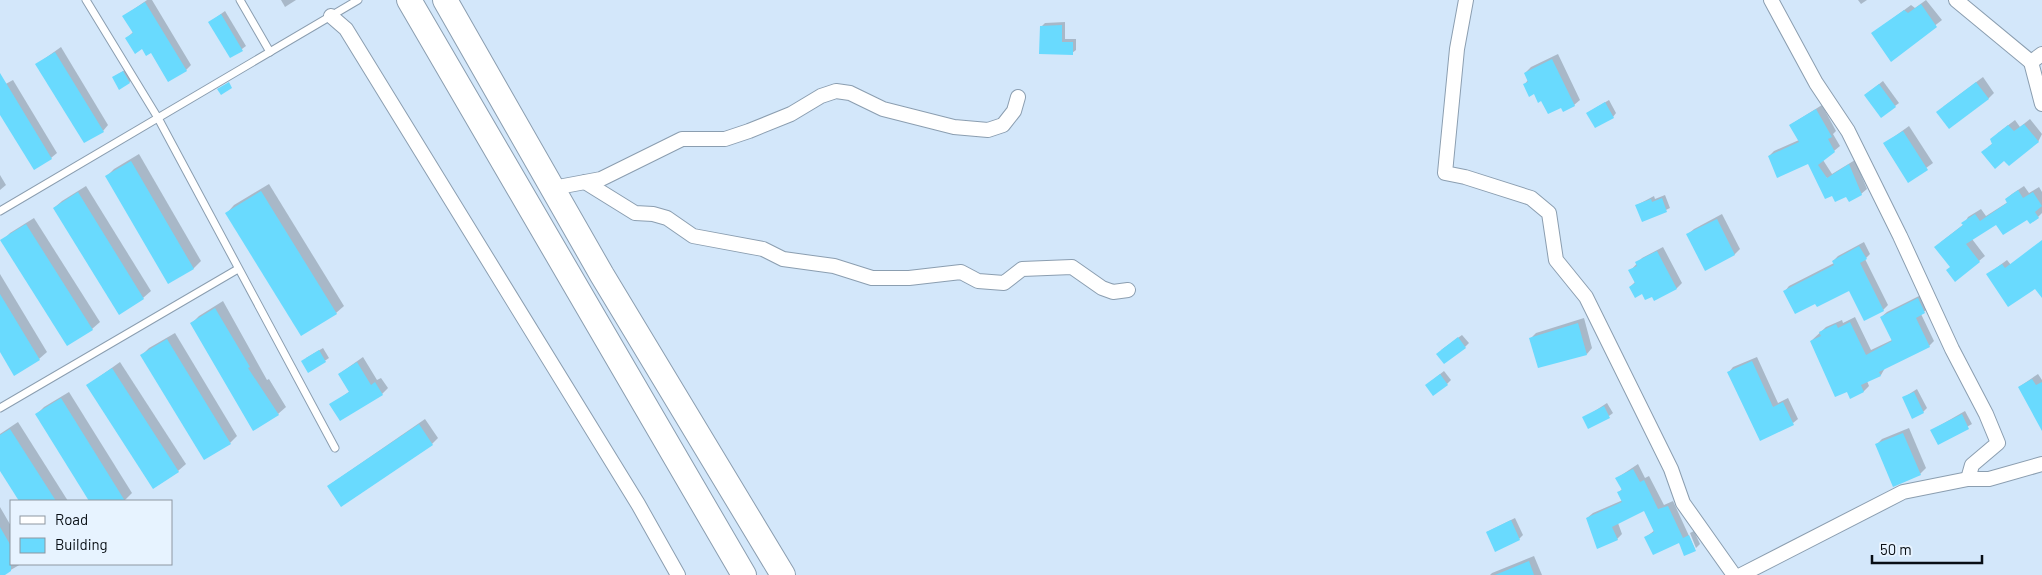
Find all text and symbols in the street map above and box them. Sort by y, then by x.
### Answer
legend [10,500,172,565]
text: Road [55,510,88,528]
scale bar [1872,532,1982,564]
text: Building [55,535,108,553]
text: 50 m [1880,540,1912,558]

